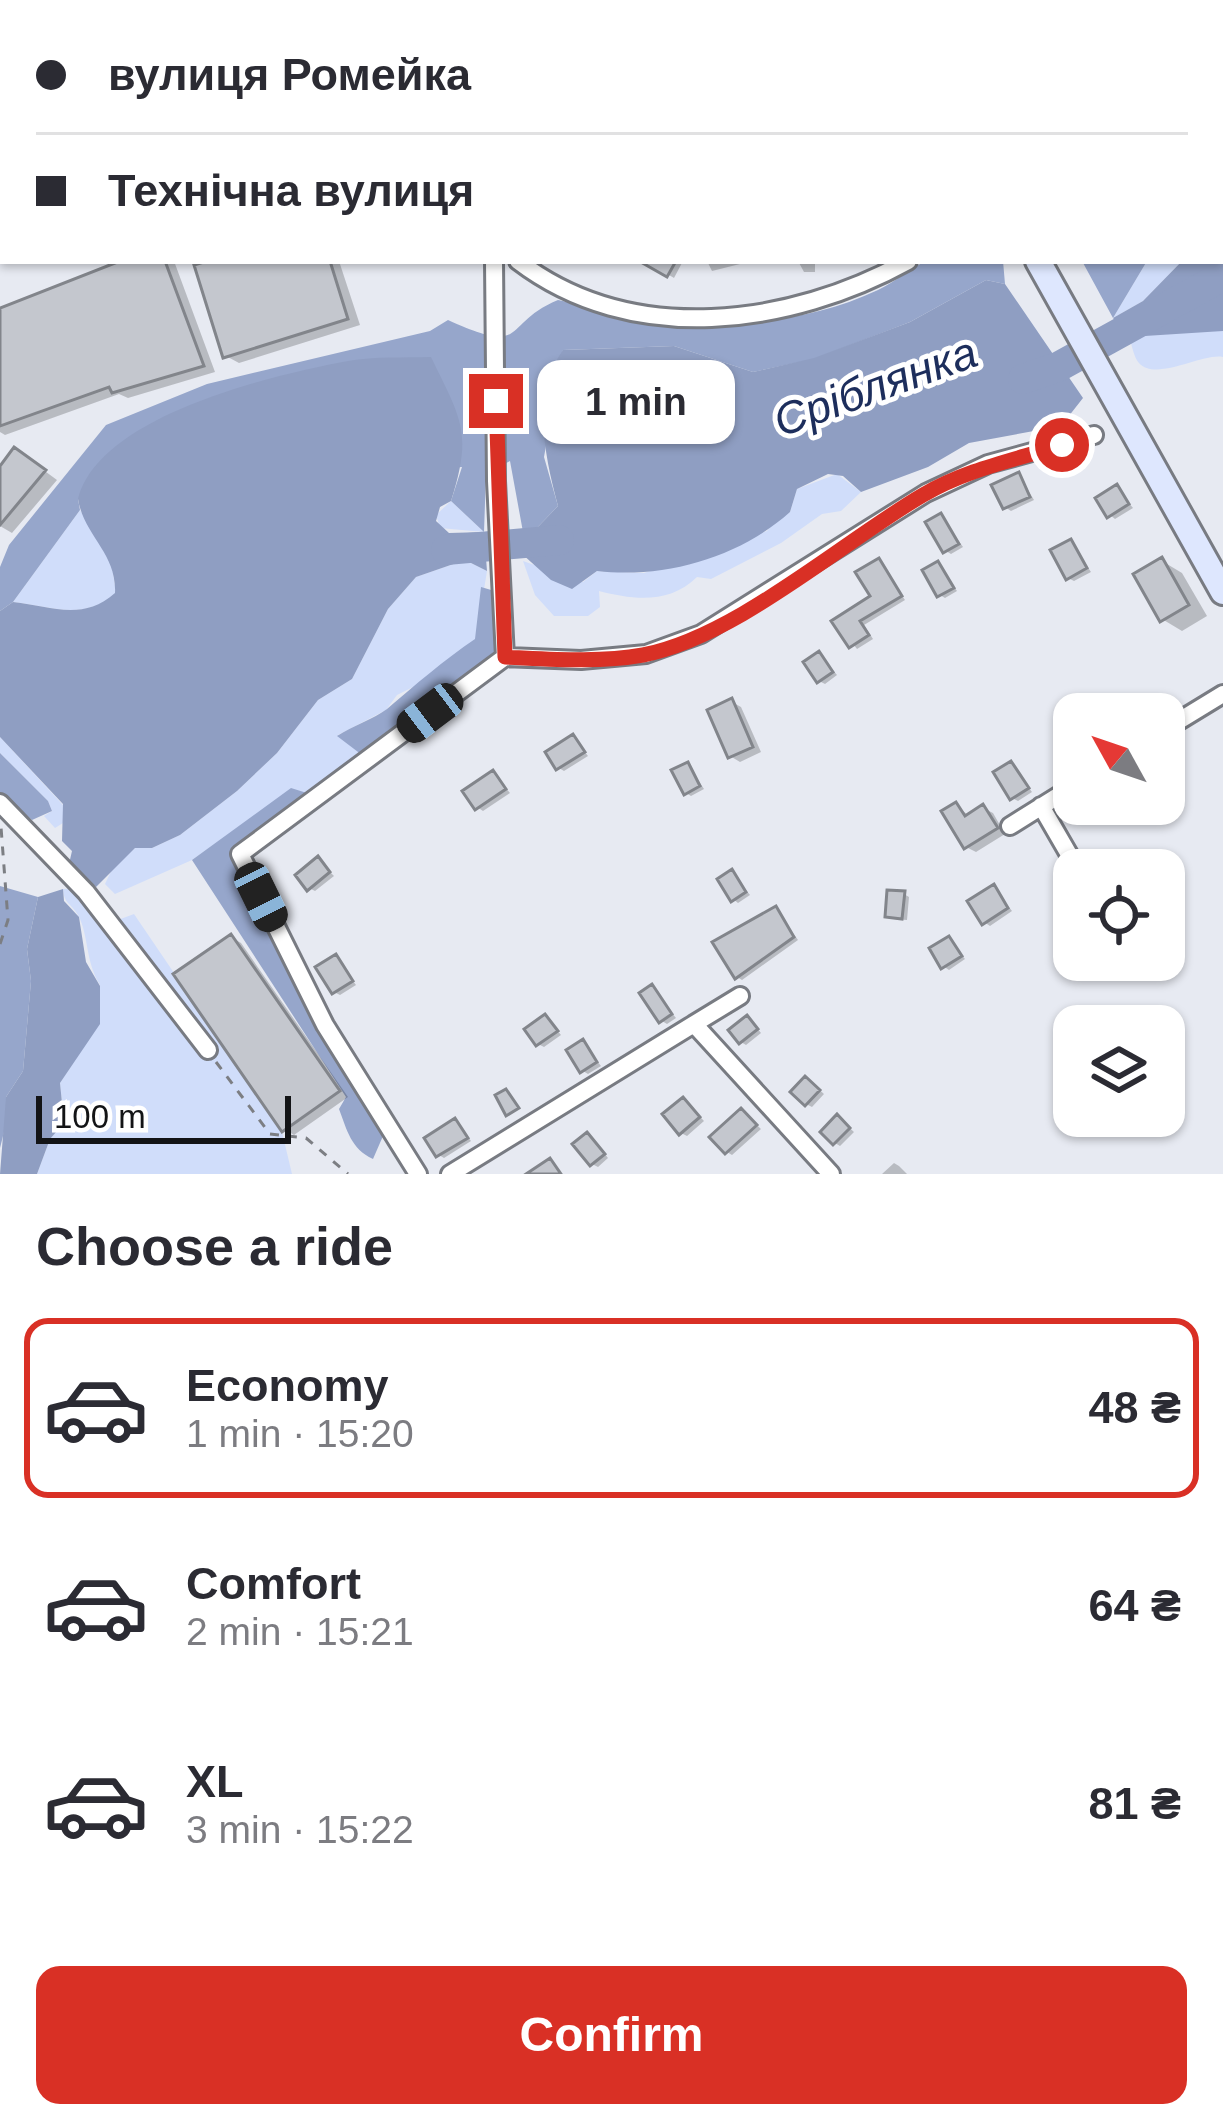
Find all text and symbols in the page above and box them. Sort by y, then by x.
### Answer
text: вулиця Ромейка [108,49,471,100]
text: Технічна вулиця [108,165,474,216]
water label: Сріблянка [767,326,984,447]
callout: 1 min [538,359,736,443]
route end [469,374,523,428]
text: 1 min [585,380,687,423]
route start [1035,418,1089,472]
car [390,677,470,749]
north arrow [1053,693,1185,825]
map controls [1053,693,1185,1137]
button: locate [1053,849,1185,981]
car [229,857,293,937]
button: layers [1053,1005,1185,1137]
scale bar [36,1090,291,1143]
text: 100 m [54,1098,146,1135]
text: Choose a ride [36,1216,393,1276]
icon: car [42,1354,150,1462]
text: Economy [186,1360,389,1411]
text: 48 ₴ [1088,1382,1181,1433]
text: 1 min · 15:20 [186,1412,414,1455]
icon: car [42,1552,150,1660]
text: Comfort [186,1558,361,1609]
text: 64 ₴ [1088,1580,1181,1631]
text: 2 min · 15:21 [186,1610,414,1653]
icon: car [42,1750,150,1858]
text: XL [186,1756,244,1807]
text: 81 ₴ [1088,1778,1181,1829]
text: 3 min · 15:22 [186,1808,414,1851]
button: Confirm [36,1966,1187,2104]

